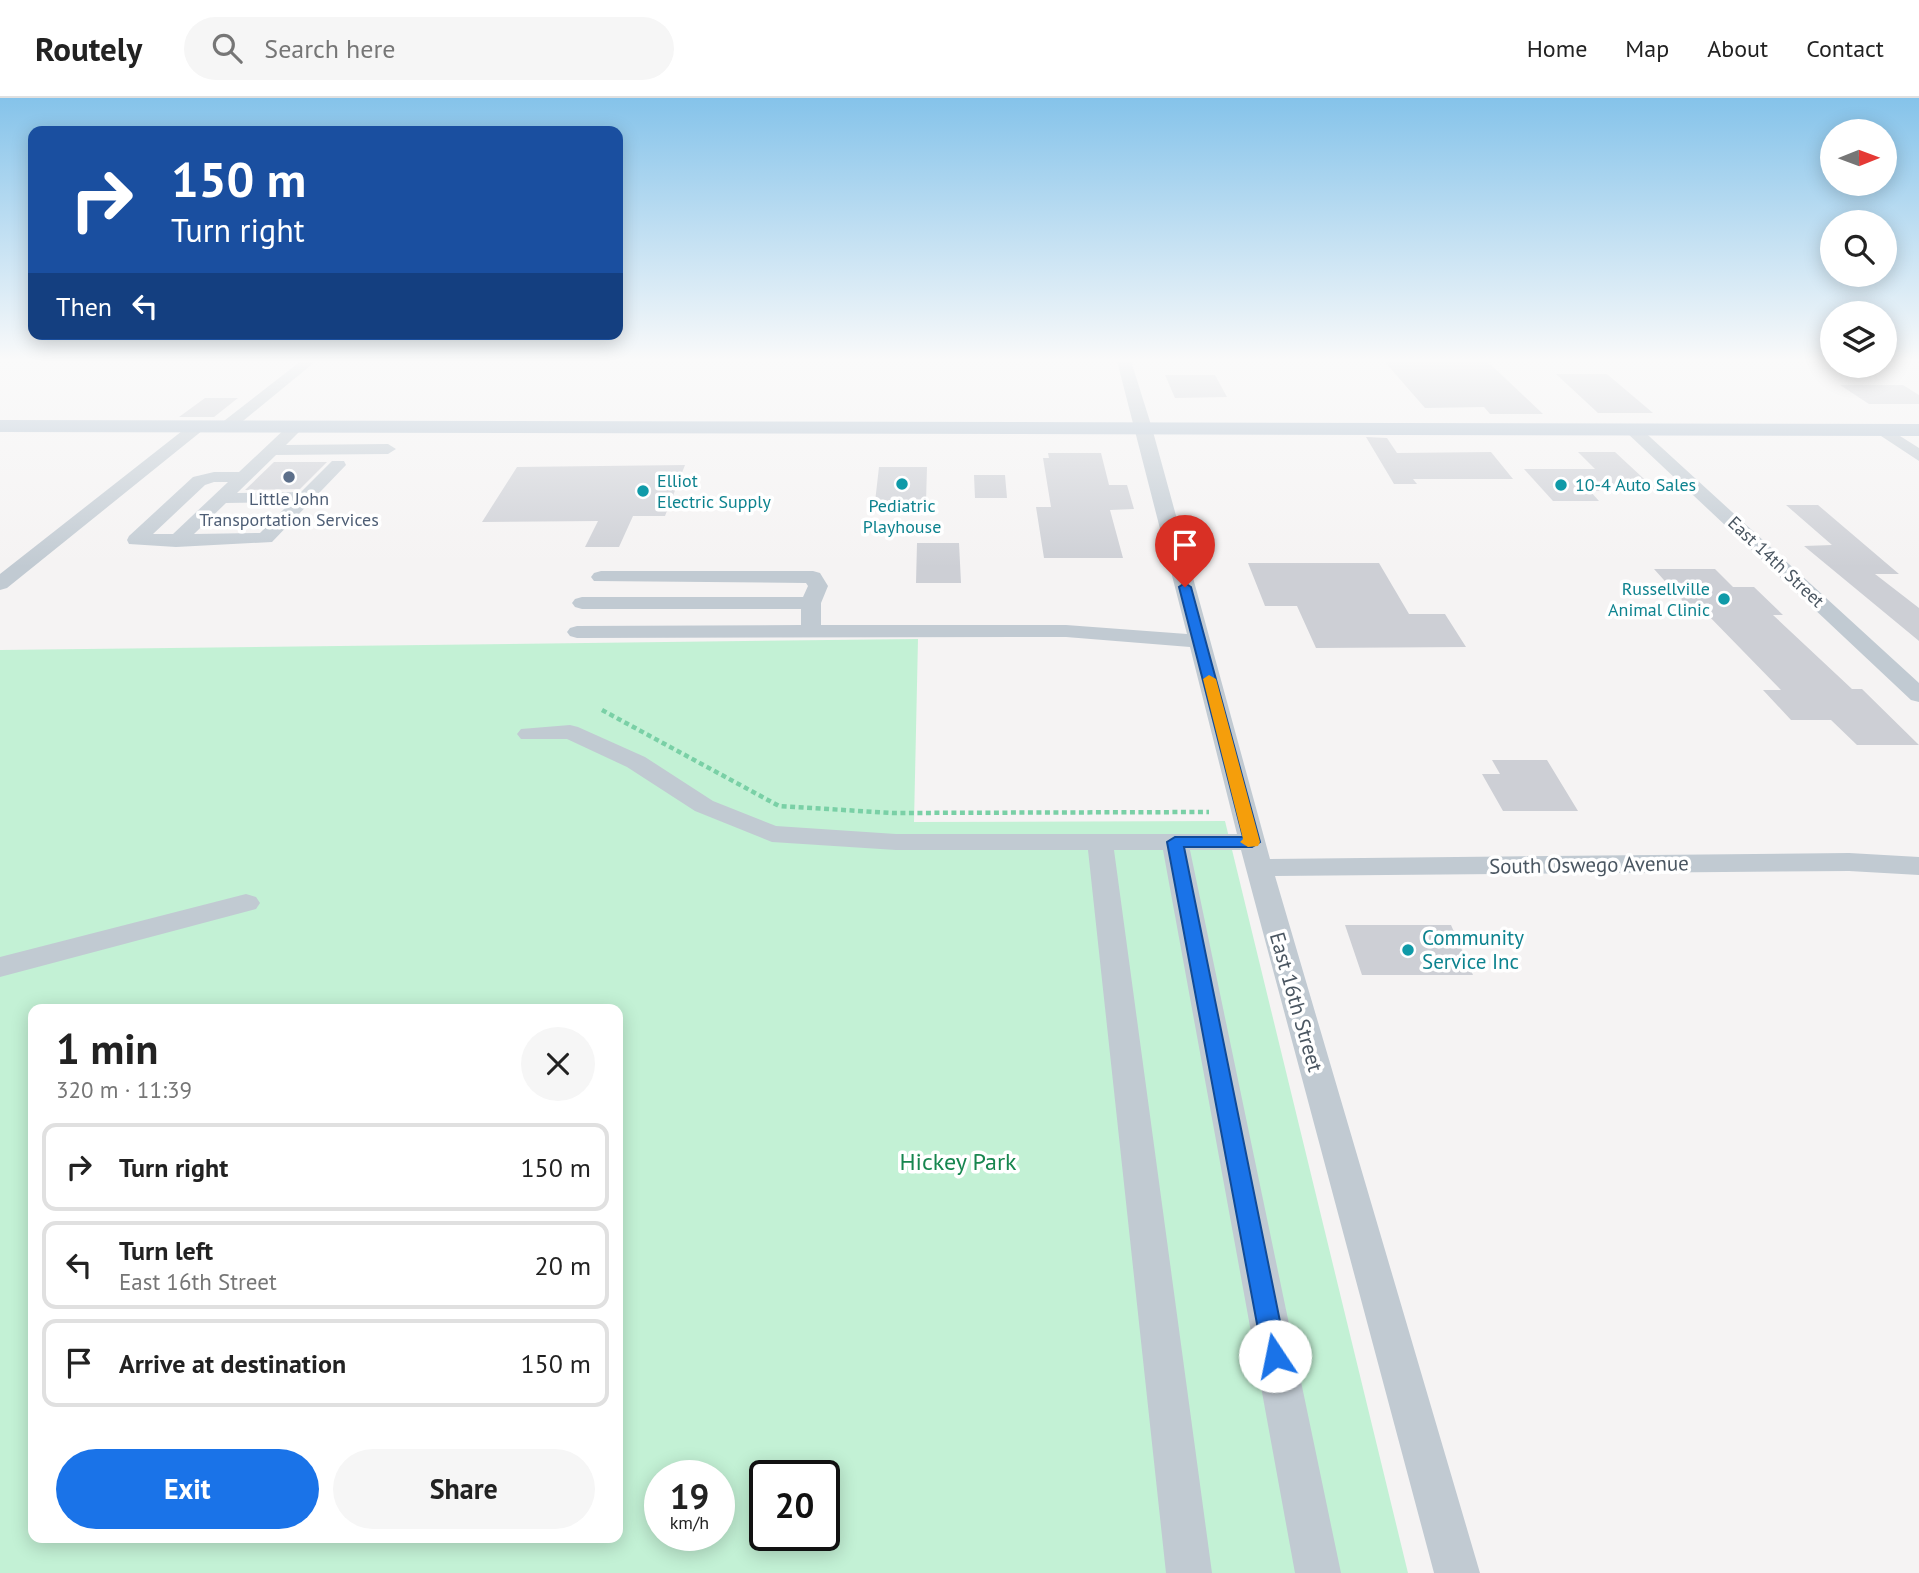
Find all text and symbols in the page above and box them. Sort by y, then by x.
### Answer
search box [184,17,674,80]
text: Routely [35,27,142,70]
icon: search [208,29,246,67]
text: Search here [264,32,395,65]
text: Home [1527,33,1587,64]
text: Map [1625,33,1669,64]
text: About [1707,33,1768,64]
text: Contact [1806,33,1884,64]
north arrow [1820,119,1897,196]
map controls [1820,119,1897,378]
text: 150 m [171,147,306,211]
icon: right [56,154,147,245]
text: Turn right [171,209,305,251]
button: search [1820,210,1897,287]
icon: left [126,287,164,325]
text: Then [56,290,112,323]
button: layers [1820,301,1897,378]
marker: Little John Transportation Services [281,469,297,485]
place label: Elliot Electric Supply [657,469,771,513]
place label: 10-4 Auto Sales [1575,473,1696,496]
marker: Pediatric Playhouse [894,476,910,492]
marker: 10-4 Auto Sales [1553,477,1569,493]
marker: Elliot Electric Supply [635,483,651,499]
place label: Little John Transportation Services [199,487,379,531]
place label: Pediatric Playhouse [863,494,941,538]
street label: East 14th Street [1723,511,1829,612]
pin [1155,515,1215,587]
icon: arrive [1166,526,1204,564]
place label: Russellville Animal Clinic [1608,577,1710,621]
marker: Russellville Animal Clinic [1716,591,1732,607]
street label: South Oswego Avenue [1489,849,1689,880]
place label: Community Service Inc [1422,924,1524,975]
street label: East 16th Street [1264,929,1329,1075]
marker: Community Service Inc [1400,942,1416,958]
text: 1 min [56,1021,158,1076]
button: close [521,1027,595,1101]
text: 320 m · 11:39 [56,1075,192,1104]
park label: Hickey Park [899,1146,1017,1177]
icon: right [60,1148,98,1186]
text: Turn right [119,1151,228,1184]
text: 150 m [520,1151,591,1184]
text: Turn left [119,1234,213,1267]
icon: left [60,1246,98,1284]
text: 20 m [535,1249,591,1282]
text: East 16th Street [119,1267,277,1296]
position arrow [1238,1319,1312,1393]
icon: arrive [60,1344,98,1382]
text: Arrive at destination [119,1347,346,1380]
text: 150 m [520,1347,591,1380]
button: Exit [56,1449,319,1529]
button: Share [333,1449,595,1529]
speed limit sign: 20 [749,1460,840,1551]
text: 19 [670,1473,709,1519]
text: km/h [670,1511,709,1534]

